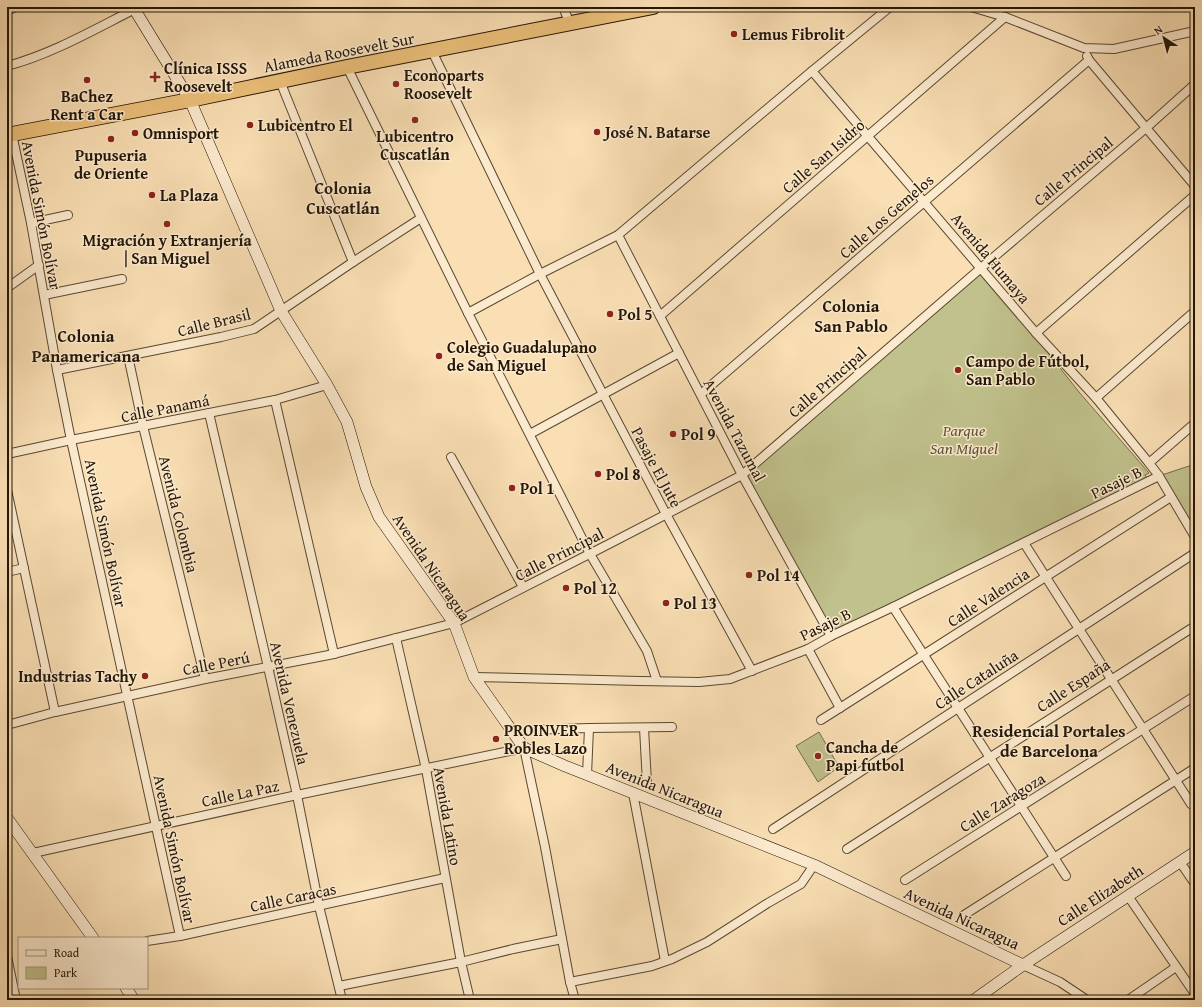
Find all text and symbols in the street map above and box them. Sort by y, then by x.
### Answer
north arrow [1144,18,1184,58]
text: N [1150,21,1166,39]
place label: Lemus Fibrolit [742,22,845,46]
street label: Alameda Roosevelt Sur [262,26,417,78]
marker: Lemus Fibrolit [729,29,739,39]
place label: Clínica ISSS Roosevelt [164,56,247,98]
place label: Econoparts Roosevelt [404,63,484,105]
marker: Clínica ISSS Roosevelt [149,71,161,83]
marker: BaChez Rent a Car [82,75,92,85]
marker: Econoparts Roosevelt [391,79,401,89]
place label: BaChez Rent a Car [50,84,124,126]
place label: Lubicentro El [258,113,353,137]
street label: Calle San Isidro [776,113,870,199]
marker: Lubicentro Cuscatlán [410,115,420,125]
marker: Lubicentro El [245,120,255,130]
place label: José N. Batarse [602,120,711,144]
place label: Omnisport [143,121,219,145]
place label: Lubicentro Cuscatlán [376,124,454,166]
marker: José N. Batarse [592,127,602,137]
marker: Omnisport [130,128,140,138]
street label: Calle Principal [1028,130,1118,211]
marker: Pupuseria de Oriente [106,134,116,144]
street label: Avenida Simón Bolívar [16,139,68,292]
place label: Pupuseria de Oriente [74,143,148,185]
street label: Calle Los Gemelos [833,168,939,264]
district label: Colonia Cuscatlán [306,175,380,220]
place label: La Plaza [160,183,219,207]
marker: La Plaza [147,190,157,200]
street label: Avenida Humaya [946,207,1037,309]
marker: Migración y Extranjería | San Miguel [162,219,172,229]
place label: Migración y Extranjería | San Miguel [82,228,252,270]
district label: Colonia San Pablo [814,293,888,338]
street label: Calle Brasil [175,301,254,343]
place label: Pol 5 [618,302,653,326]
marker: Pol 5 [605,309,615,319]
district label: Colonia Panamericana [32,323,141,368]
place label: Colegio Guadalupano de San Miguel [447,335,597,377]
street label: Calle Principal [782,341,872,423]
place label: Campo de Fútbol, San Pablo [966,349,1089,391]
marker: Colegio Guadalupano de San Miguel [434,351,444,361]
marker: Campo de Fútbol, San Pablo [953,365,963,375]
street label: Avenida Tazumal [698,374,773,486]
street label: Calle Panamá [119,388,212,428]
park label: Parque San Miguel [930,418,998,460]
street label: Pasaje El Jute [626,422,688,512]
place label: Pol 9 [681,422,716,446]
marker: Pol 9 [668,429,678,439]
street label: Avenida Colombia [153,453,205,576]
street label: Avenida Simón Bolívar [79,457,134,610]
street label: Pasaje B [1086,459,1146,505]
place label: Pol 8 [606,462,641,486]
marker: Pol 8 [593,469,603,479]
place label: Pol 1 [520,476,555,500]
marker: Pol 1 [507,483,517,493]
street label: Avenida Nicaragua [387,509,477,626]
street label: Calle Principal [510,521,608,587]
street label: Calle Valencia [942,561,1034,633]
place label: Pol 14 [757,563,800,587]
marker: Pol 14 [744,570,754,580]
place label: Pol 12 [574,576,617,600]
marker: Pol 12 [561,583,571,593]
place label: Pol 13 [674,591,717,615]
marker: Pol 13 [661,598,671,608]
street label: Pasaje B [795,601,855,647]
street label: Avenida Venezuela [264,639,316,767]
street label: Calle Cataluña [929,643,1023,715]
street label: Calle Perú [181,645,252,681]
street label: Calle España [1031,652,1115,718]
place label: Industrias Tachy [18,664,138,688]
marker: Industrias Tachy [140,671,150,681]
place label: PROINVER Robles Lazo [504,718,588,760]
district label: Residencial Portales de Barcelona [972,718,1126,763]
marker: PROINVER Robles Lazo [491,734,501,744]
place label: Cancha de Papi futbol [826,735,904,777]
marker: Cancha de Papi futbol [813,751,823,761]
street label: Avenida Nicaragua [603,754,728,824]
street label: Avenida Latino [428,765,468,867]
street label: Calle Zaragoza [955,766,1050,838]
street label: Avenida Simón Bolívar [148,773,203,926]
street label: Calle La Paz [199,773,281,813]
street label: Calle Elizabeth [1052,858,1148,932]
street label: Calle Caracas [248,876,338,918]
street label: Avenida Nicaragua [900,881,1024,955]
legend [18,937,148,989]
text: Road [54,944,80,961]
text: Park [54,964,78,981]

